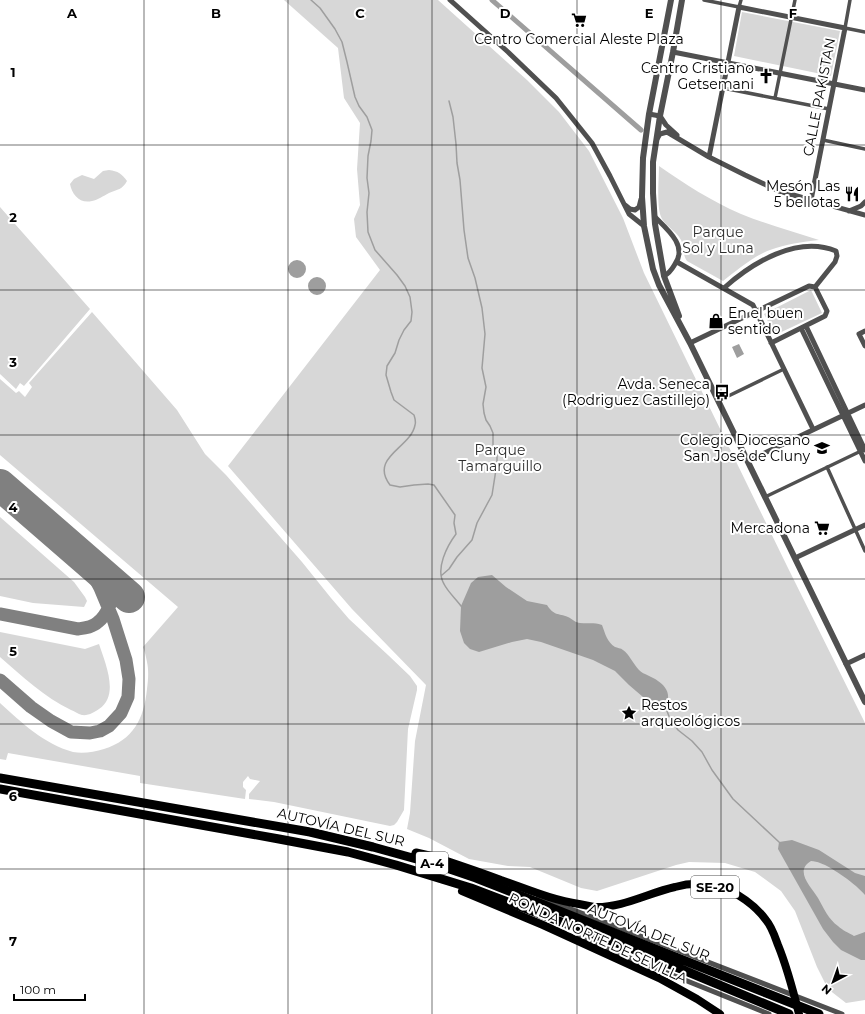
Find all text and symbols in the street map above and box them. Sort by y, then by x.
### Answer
text: A [66,5,78,21]
text: B [211,5,221,21]
text: C [355,5,365,21]
text: D [500,5,511,21]
text: E [645,5,654,21]
text: F [789,5,797,21]
supermarket icon: Centro Comercial Aleste Plaza [570,11,588,29]
place label: Centro Comercial Aleste Plaza [474,30,684,48]
street label: CALLE PAKISTAN [799,36,839,158]
place label: Centro Cristiano Getsemani [641,59,754,93]
text: 1 [10,64,16,80]
church icon: Centro Cristiano Getsemani [757,67,775,85]
place label: Mesón Las 5 bellotas [766,177,840,211]
restaurant icon: Mesón Las 5 bellotas [843,185,861,203]
text: 2 [9,209,17,225]
park label: Parque Sol y Luna [682,223,754,257]
place label: En el buen sentido [728,304,803,338]
shop icon: En el buen sentido [707,312,725,330]
text: 3 [8,354,17,370]
place label: Avda. Seneca (Rodriguez Castillejo) [562,375,710,409]
bus stop icon: Avda. Seneca (Rodriguez Castillejo) [713,383,731,401]
place label: Colegio Diocesano San José de Cluny [680,431,810,465]
school or university icon: Colegio Diocesano San José de Cluny [813,439,831,457]
park label: Parque Tamarguillo [458,441,542,475]
text: 4 [9,499,18,515]
place label: Mercadona [731,519,810,537]
supermarket icon: Mercadona [813,519,831,537]
text: 5 [9,643,17,659]
place label: Restos arqueológicos [641,696,740,730]
place icon: Restos arqueológicos [620,704,638,722]
text: 6 [9,788,18,804]
street label: AUTOVÍA DEL SUR [276,804,406,850]
road number: A-4 [416,852,448,874]
road number: SE-20 [691,876,739,898]
street label: RONDA NORTE DE SEVILLA [506,889,691,988]
street label: AUTOVÍA DEL SUR [585,899,713,965]
text: 7 [9,933,17,949]
north arrow [813,962,853,1002]
scale bar [14,976,85,1002]
text: N [818,981,834,998]
text: 100 m [20,982,56,997]

